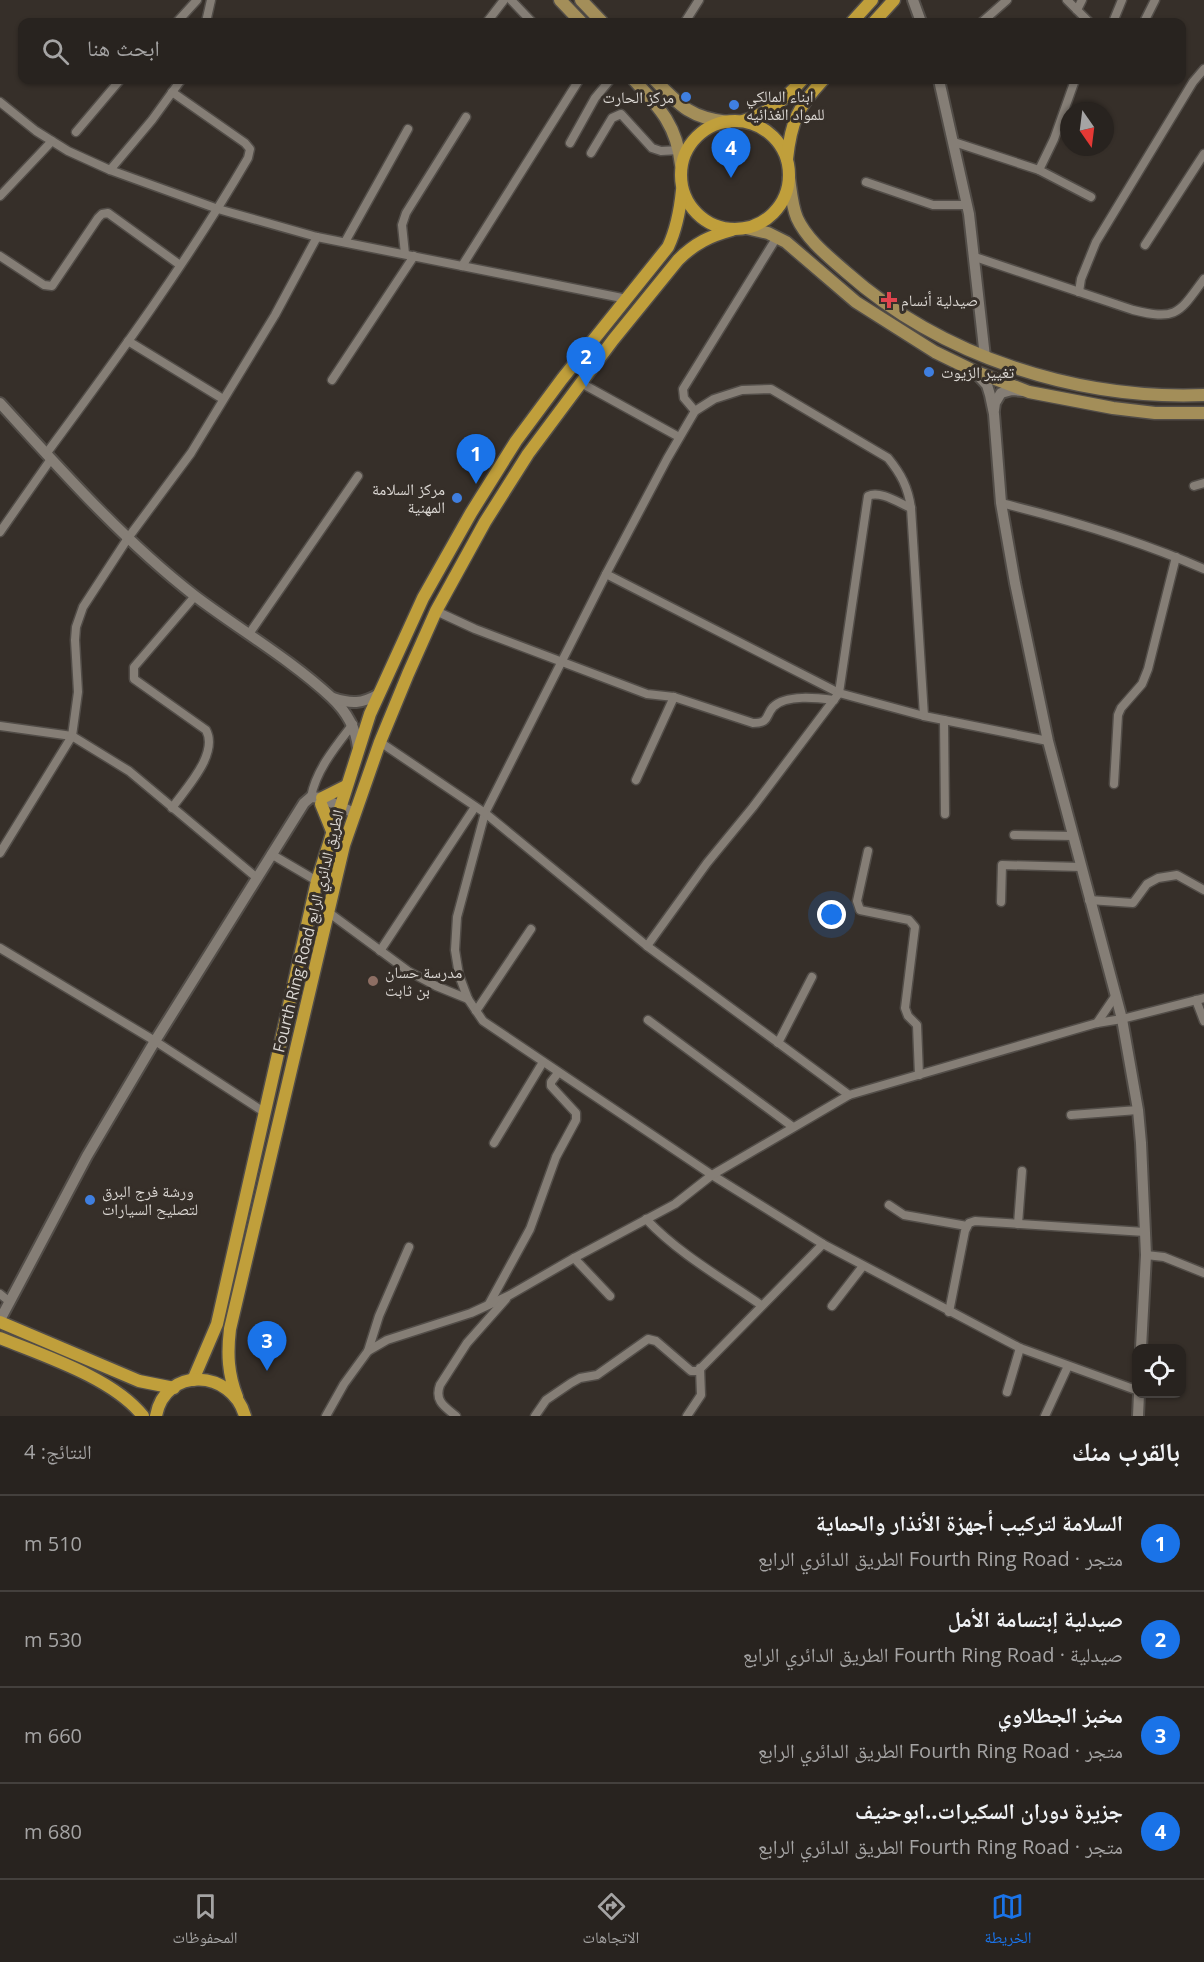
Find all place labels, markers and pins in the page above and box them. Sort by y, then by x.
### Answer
place label: ابناء المالكي للمواد الغذائيه [746,85,825,125]
place label: مركز الحارت [603,86,674,108]
marker: مركز الحارت [679,90,693,104]
marker: ابناء المالكي للمواد الغذائيه [727,98,741,112]
pin: 4 [712,128,750,178]
place label: صيدلية أنسام [901,289,978,311]
marker: صيدلية أنسام [882,293,896,307]
pin: 2 [566,338,606,387]
place label: تغيير الزيوت [941,361,1015,383]
marker: تغيير الزيوت [922,365,936,379]
pin: 1 [456,434,496,484]
place label: مركز السلامة المهنية [372,478,445,518]
marker: مركز السلامة المهنية [450,491,464,505]
place label: مدرسة حسان بن ثابت [385,961,462,1001]
marker: مدرسة حسان بن ثابت [366,974,380,988]
place label: ورشة فرج البرق لتصليح السيارات [102,1180,198,1220]
marker: ورشة فرج البرق لتصليح السيارات [83,1193,97,1207]
pin: 3 [248,1322,286,1371]

